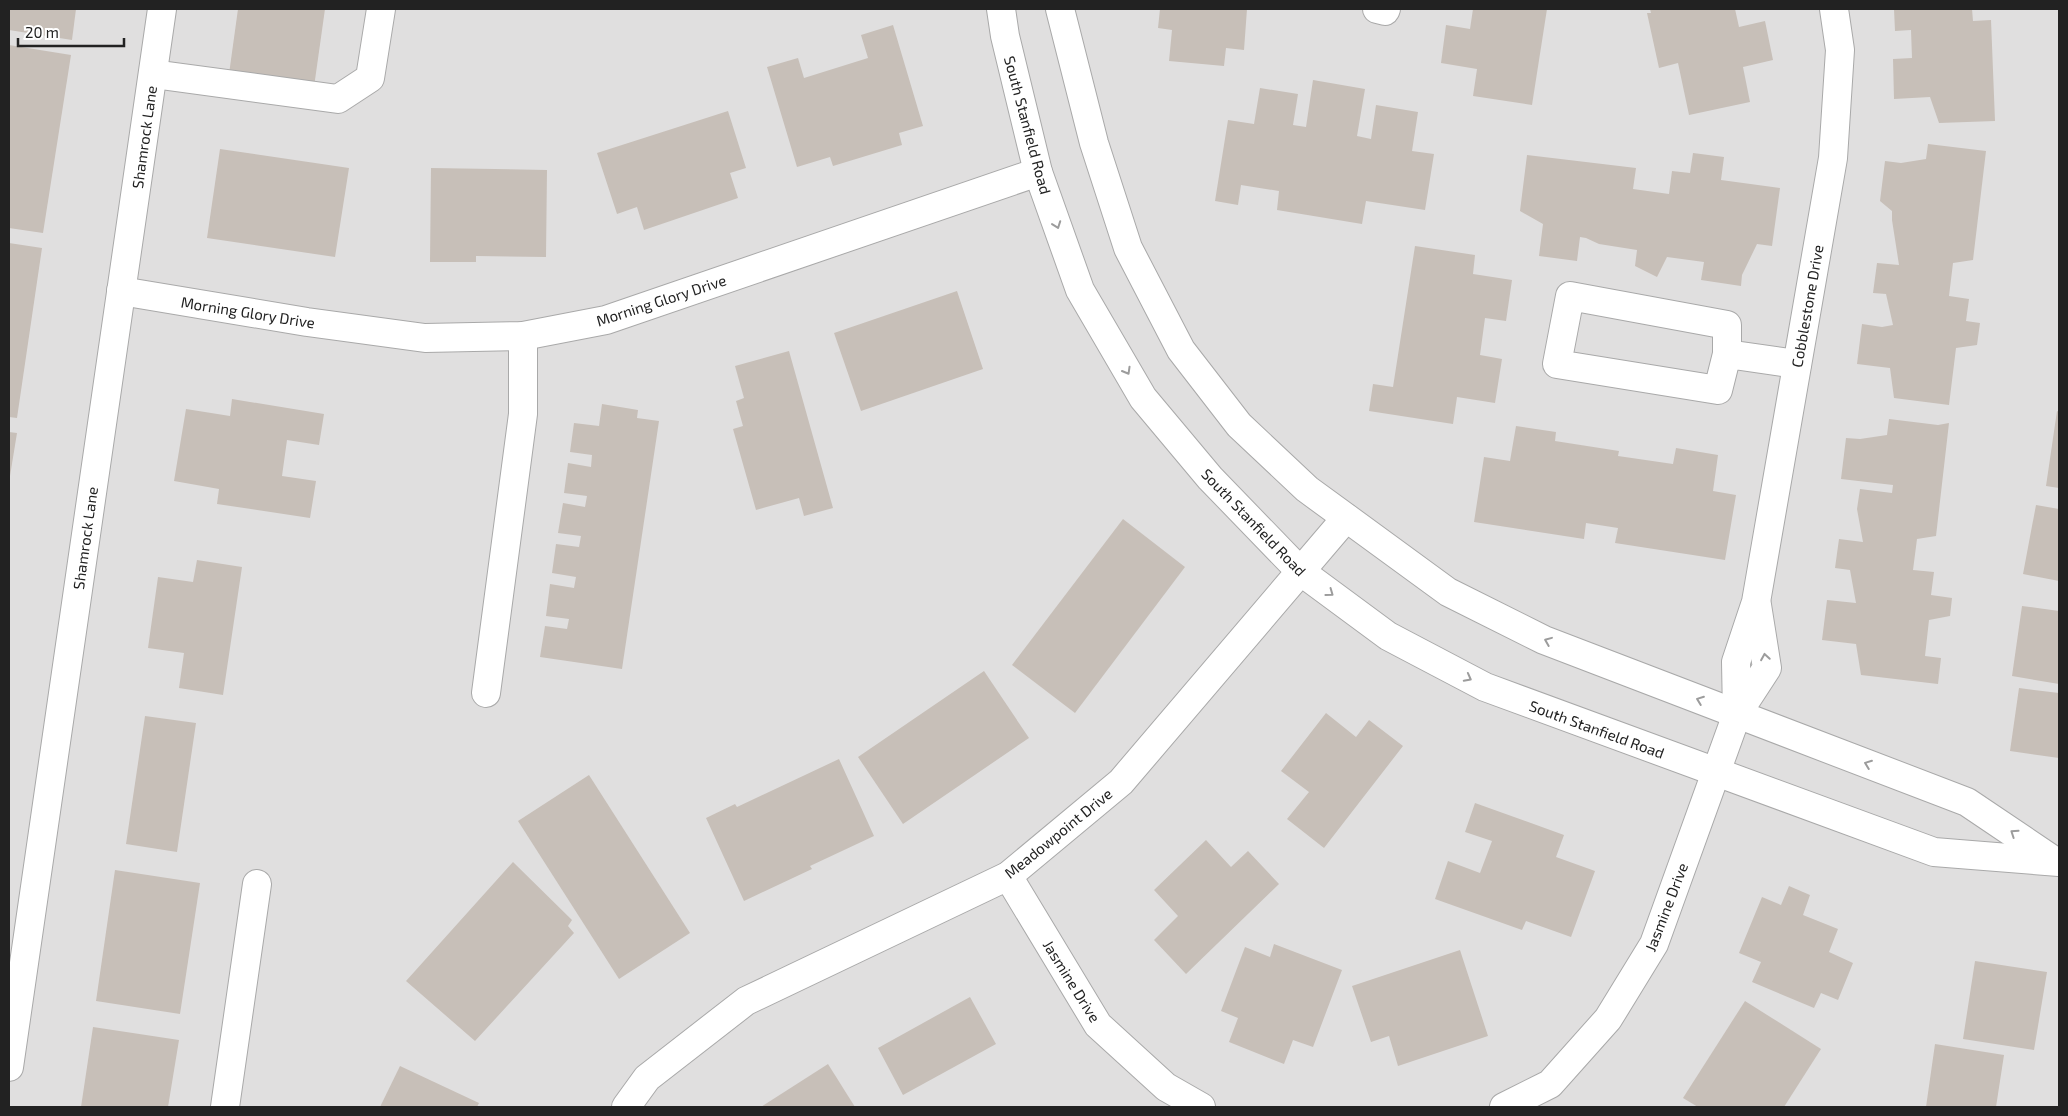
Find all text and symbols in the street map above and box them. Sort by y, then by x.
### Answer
scale bar [18,15,124,47]
text: 20 m [25,23,59,41]
street label: South Stanfield Road [1001,54,1055,196]
street label: Shamrock Lane [128,84,160,190]
one-way arrow [1051,220,1061,229]
street label: Cobblestone Drive [1787,243,1827,369]
street label: Morning Glory Drive [594,270,728,330]
street label: Morning Glory Drive [180,293,316,331]
one-way arrow [1121,365,1131,374]
street label: South Stanfield Road [1198,465,1310,579]
street label: Shamrock Lane [69,485,101,591]
one-way arrow [1324,587,1334,596]
one-way arrow [1544,637,1553,647]
one-way arrow [1760,652,1771,660]
one-way arrow [1463,672,1472,682]
one-way arrow [1696,695,1705,706]
street label: South Stanfield Road [1527,696,1667,762]
one-way arrow [1864,760,1873,770]
street label: Meadowpoint Drive [1001,784,1115,882]
one-way arrow [2010,830,2020,839]
street label: Jasmine Drive [1641,860,1691,954]
street label: Jasmine Drive [1040,937,1104,1025]

